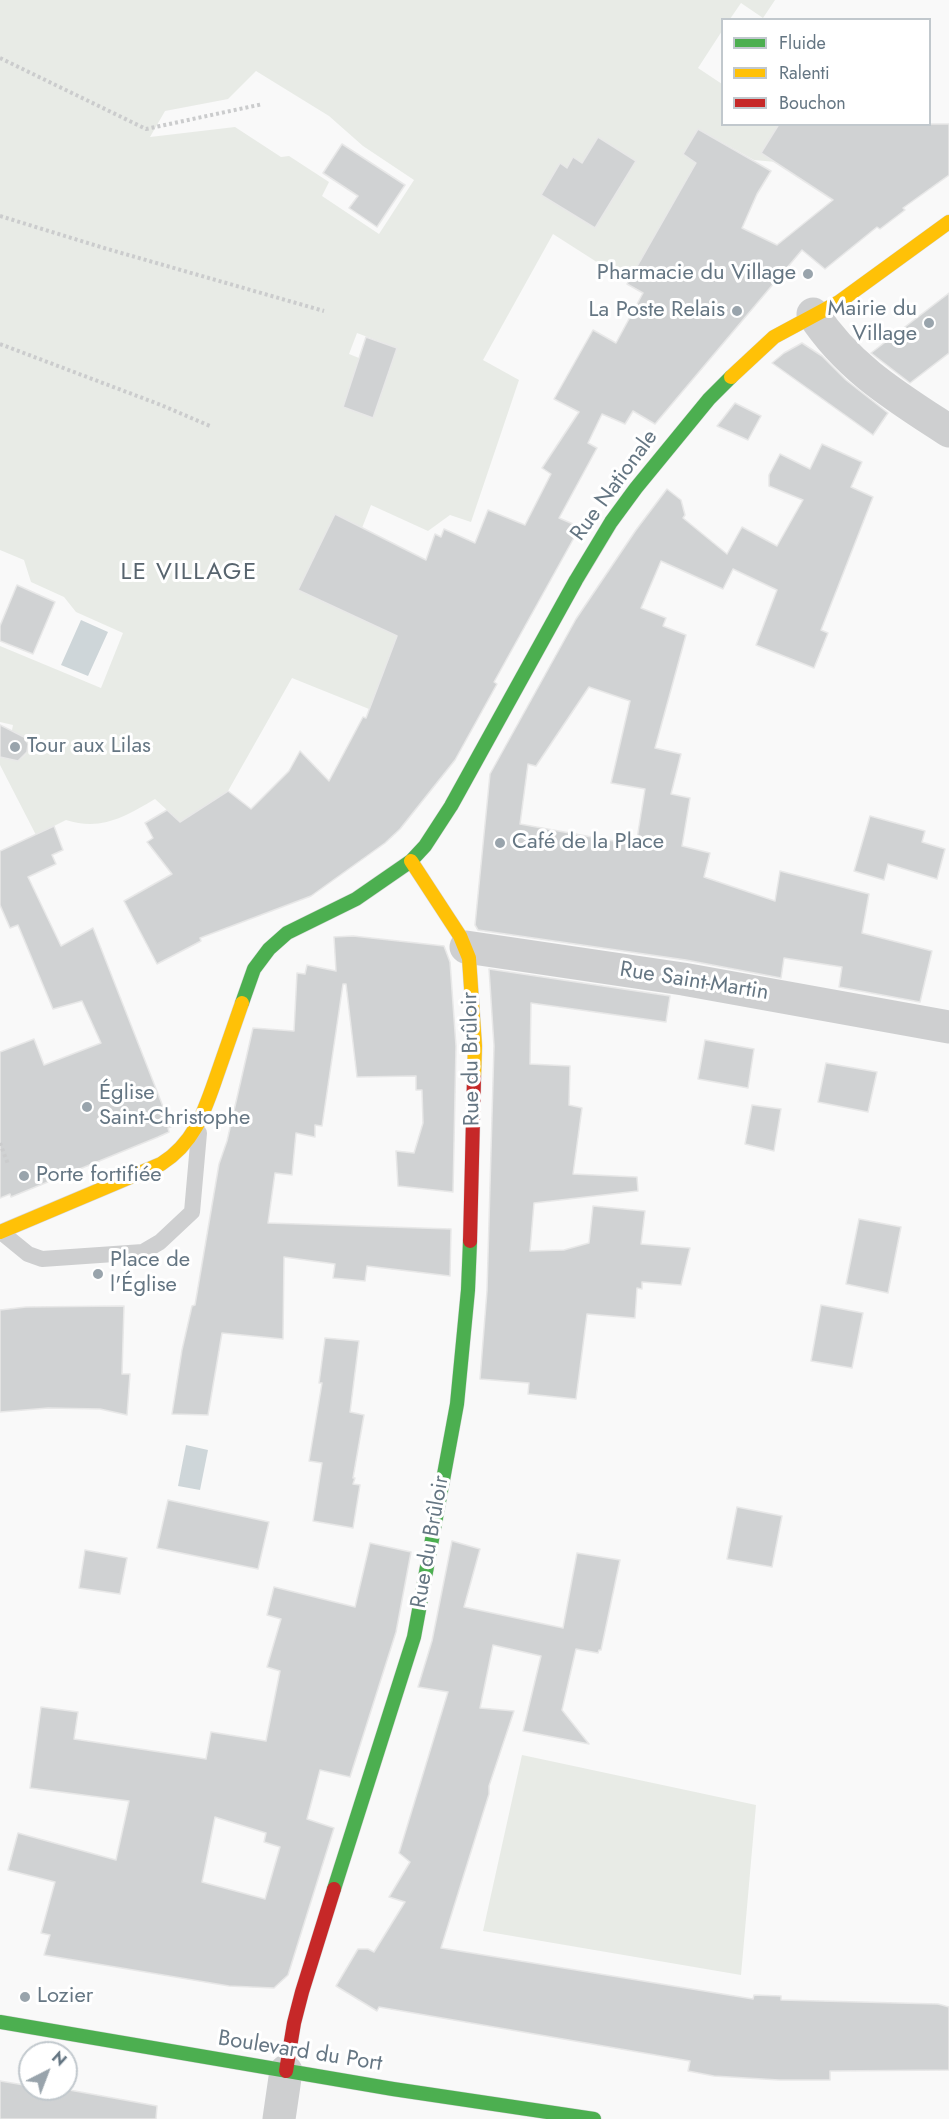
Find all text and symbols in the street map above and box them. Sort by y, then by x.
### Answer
legend [721,18,931,126]
text: Fluide [779,30,826,56]
text: Ralenti [779,60,830,86]
text: Bouchon [779,90,846,116]
place label: Pharmacie du Village [597,261,796,287]
marker: Pharmacie du Village [801,267,815,281]
place label: Mairie du Village [828,297,917,348]
place label: La Poste Relais [589,298,725,324]
marker: La Poste Relais [730,304,744,318]
marker: Mairie du Village [922,316,936,330]
street label: Rue Nationale [566,425,664,547]
district label: LE VILLAGE [120,559,258,587]
place label: Tour aux Lilas [27,734,151,760]
marker: Tour aux Lilas [8,740,22,754]
place label: Café de la Place [512,830,664,856]
marker: Café de la Place [493,836,507,850]
street label: Rue Saint-Martin [618,957,770,1007]
street label: Rue du Brûloir [458,992,486,1126]
place label: Église Saint-Christophe [99,1081,250,1132]
marker: Église Saint-Christophe [80,1100,94,1114]
place label: Porte fortifiée [36,1163,162,1189]
marker: Porte fortifiée [17,1169,31,1183]
place label: Place de l'Église [110,1248,190,1300]
marker: Place de l'Église [91,1267,105,1281]
street label: Rue du Brûloir [406,1474,456,1610]
place label: Lozier [37,1984,93,2010]
marker: Lozier [18,1990,32,2004]
street label: Boulevard du Port [216,2026,384,2078]
north arrow [18,2041,78,2101]
text: N [47,2046,71,2072]

